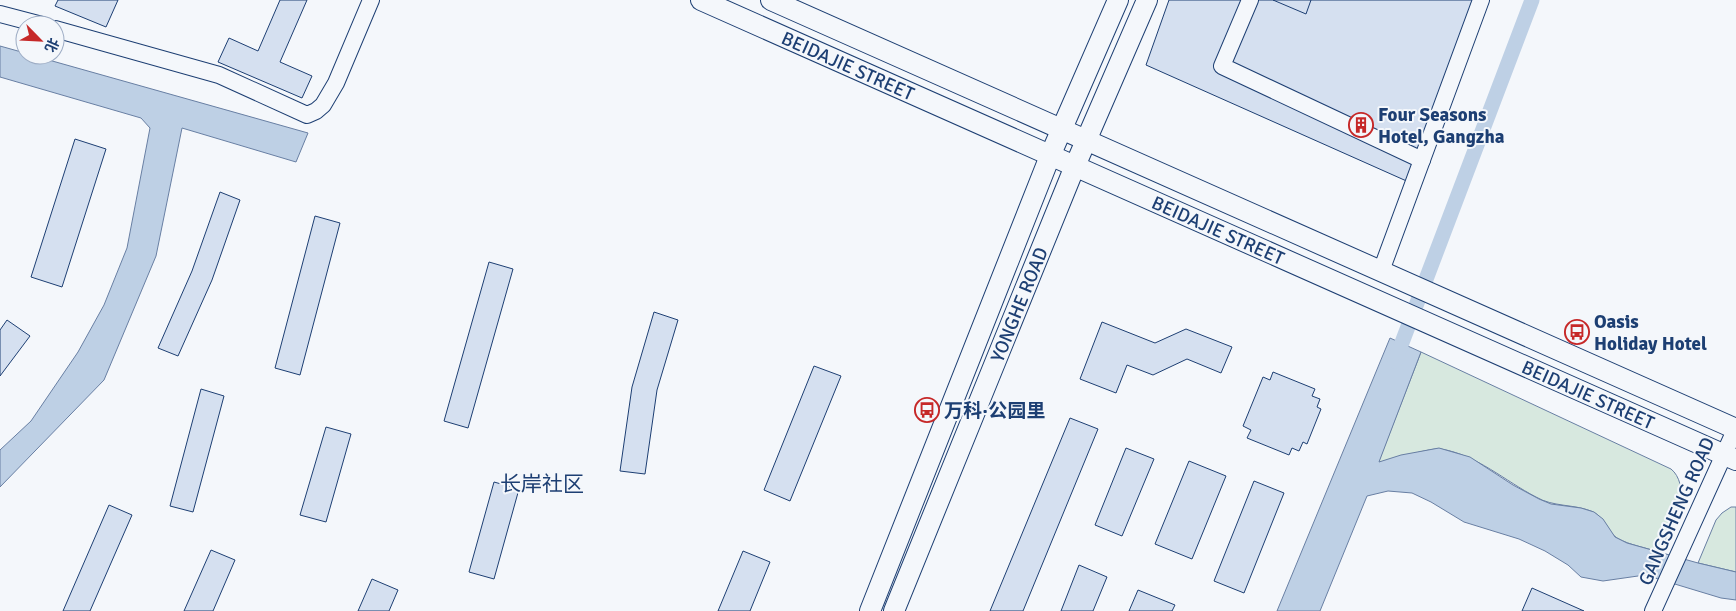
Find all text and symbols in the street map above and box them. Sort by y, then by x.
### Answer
north arrow [15,15,65,65]
street label: BEIDAJIE STREET [778,26,918,107]
text: 北 [41,35,62,55]
place label: Four Seasons Hotel, Gangzha [1378,103,1505,149]
building icon: Four Seasons Hotel, Gangzha [1348,112,1374,138]
street label: BEIDAJIE STREET [1148,191,1288,271]
street label: YONGHE ROAD [986,244,1054,366]
place label: Oasis Holiday Hotel [1594,310,1707,356]
bus stop icon: Oasis Holiday Hotel [1564,319,1590,345]
street label: BEIDAJIE STREET [1518,355,1659,435]
bus stop icon: 万科·公园里 [914,397,940,423]
place label: 万科·公园里 [944,399,1045,423]
street label: GANGSHENG ROAD [1633,434,1720,589]
district label: 长岸社区 [500,471,584,497]

